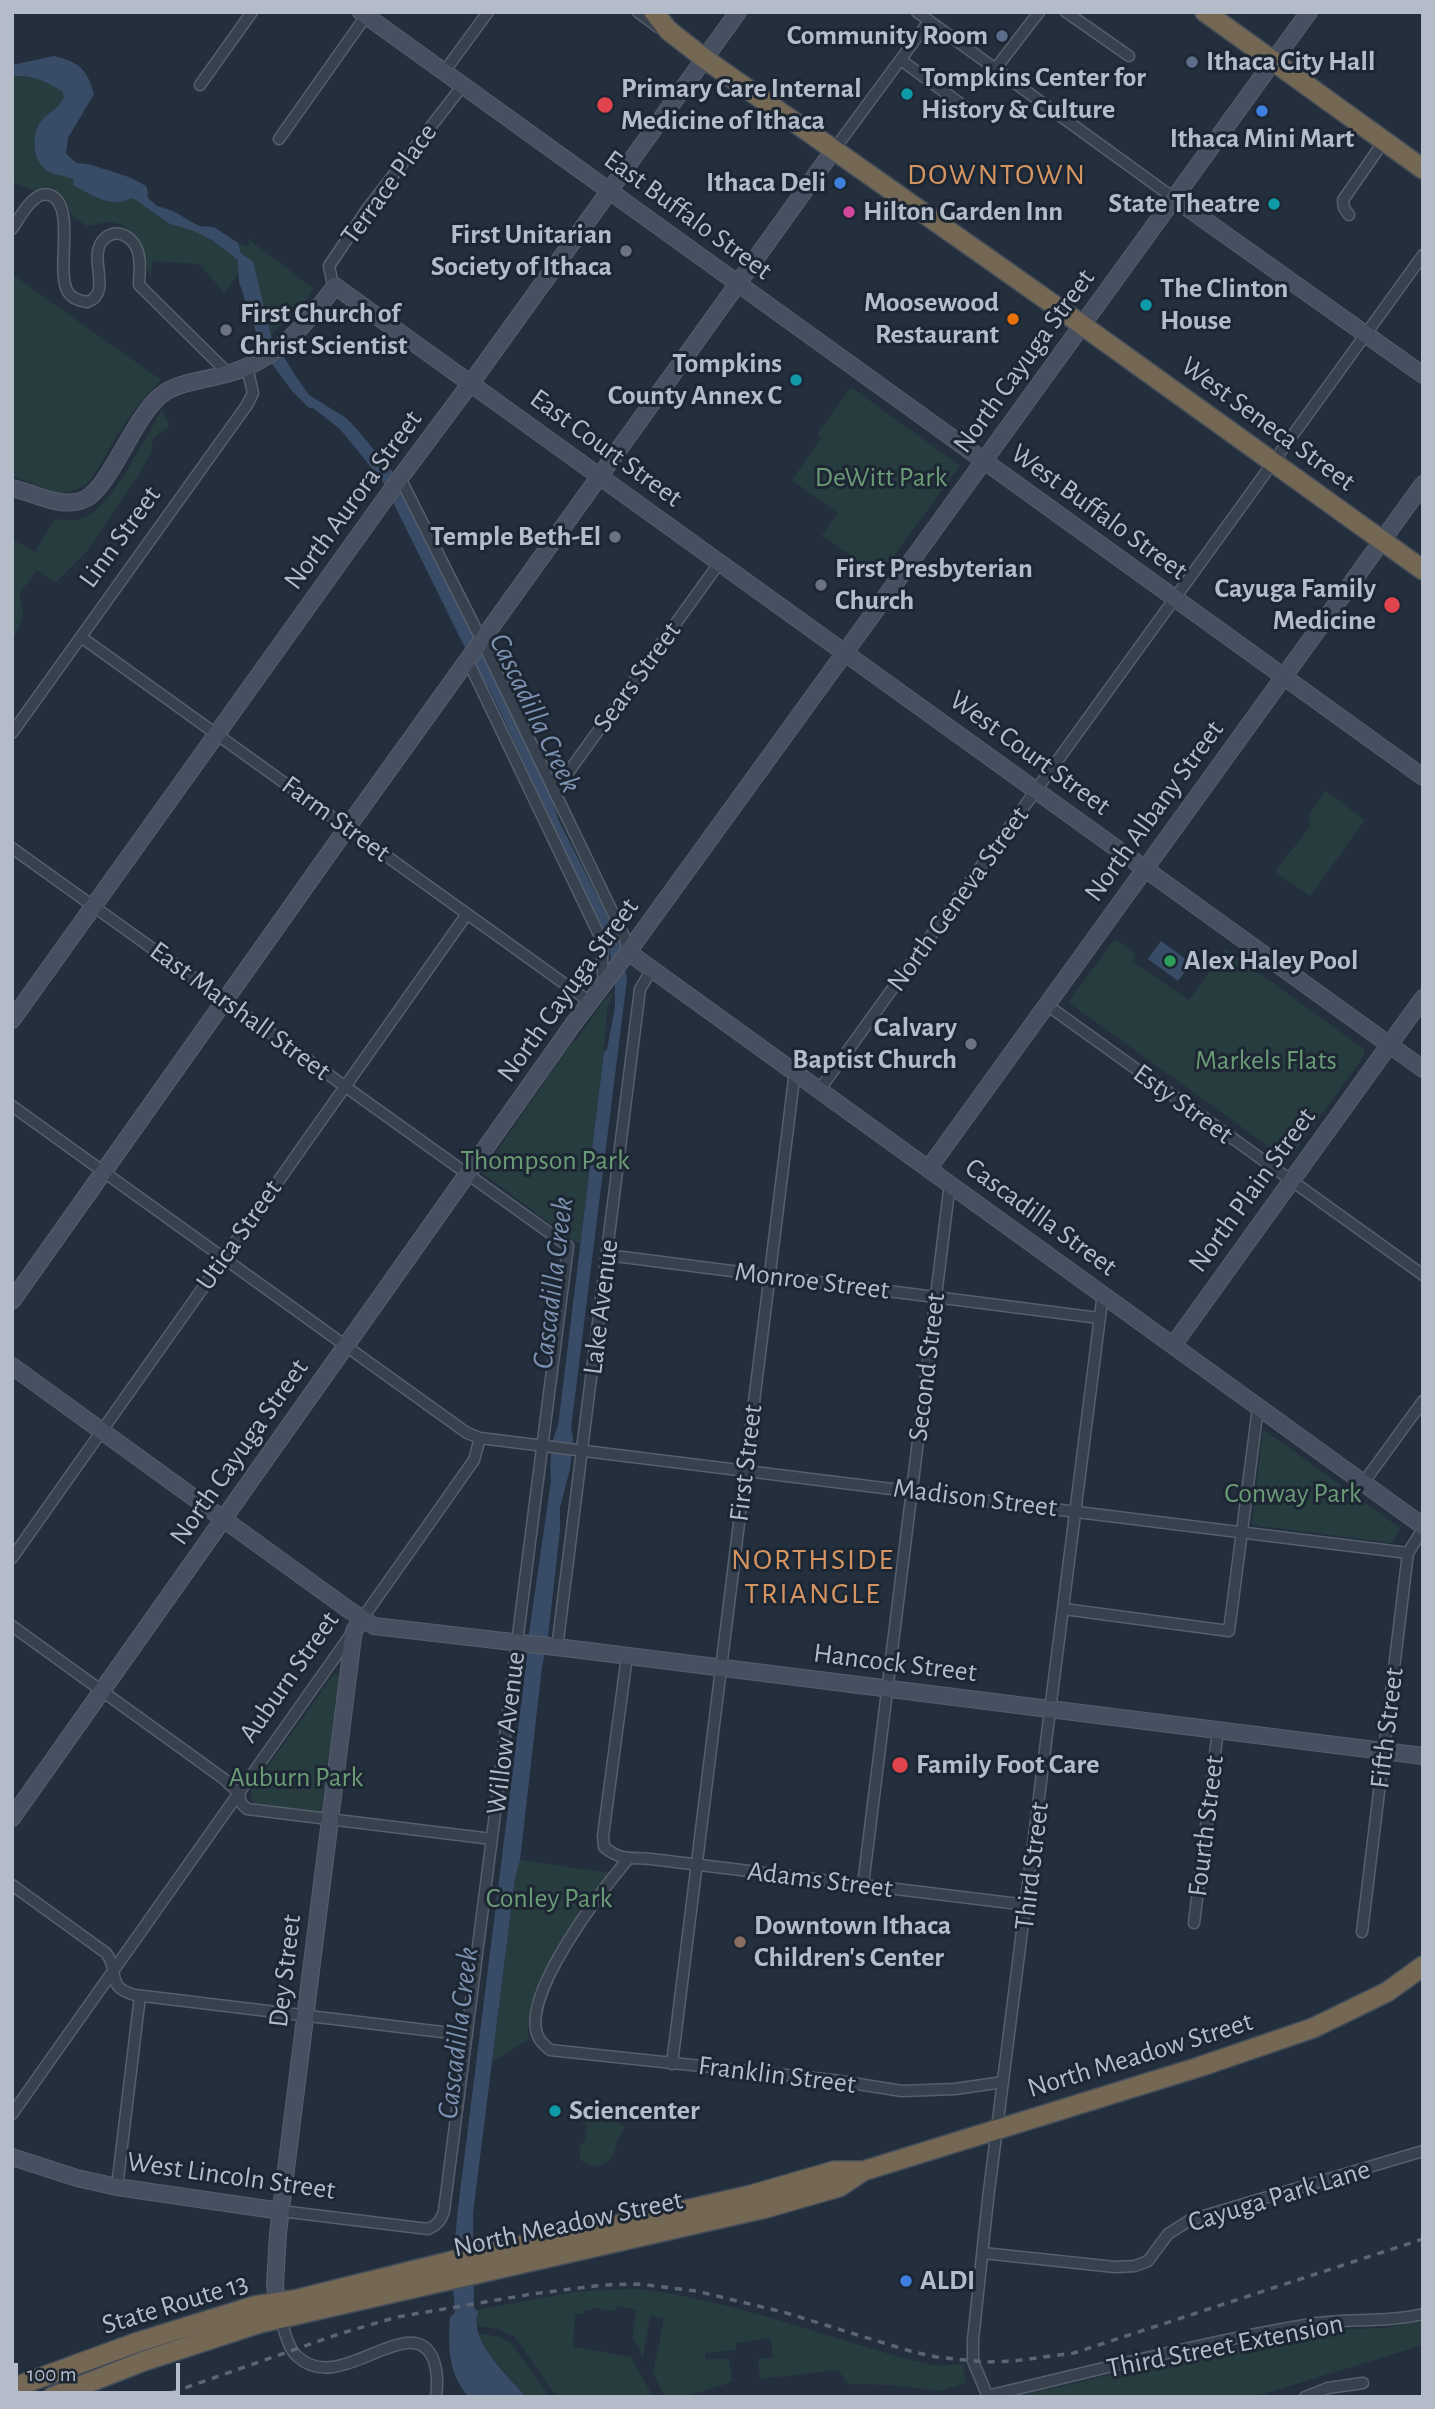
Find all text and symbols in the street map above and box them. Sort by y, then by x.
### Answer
place label: Community Room [787,19,988,53]
marker: Community Room [994,28,1010,44]
place label: Ithaca City Hall [1206,45,1375,79]
marker: Ithaca City Hall [1184,54,1200,70]
place label: Tompkins Center for History & Culture [921,61,1146,127]
place label: Primary Care Internal Medicine of Ithaca [621,72,862,138]
marker: Tompkins Center for History & Culture [899,86,915,102]
marker: Primary Care Internal Medicine of Ithaca [595,95,615,115]
marker: Ithaca Mini Mart [1254,103,1270,119]
street label: Terrace Place [334,117,444,251]
place label: Ithaca Mini Mart [1170,122,1354,156]
street label: East Buffalo Street [597,143,779,287]
district label: DOWNTOWN [908,157,1086,193]
place label: Ithaca Deli [706,166,826,200]
marker: Ithaca Deli [832,175,848,191]
place label: State Theatre [1108,187,1260,221]
place label: Hilton Garden Inn [863,195,1063,229]
marker: State Theatre [1266,196,1282,212]
marker: Hilton Garden Inn [841,204,857,220]
place label: First Unitarian Society of Ithaca [431,218,612,284]
marker: First Unitarian Society of Ithaca [618,243,634,259]
street label: North Cayuga Street [946,262,1102,460]
place label: The Clinton House [1160,272,1288,338]
place label: Moosewood Restaurant [864,286,999,352]
place label: First Church of Christ Scientist [240,297,407,363]
marker: The Clinton House [1138,297,1154,313]
marker: Moosewood Restaurant [1005,311,1021,327]
marker: First Church of Christ Scientist [218,322,234,338]
place label: Tompkins County Annex C [608,347,782,413]
street label: West Seneca Street [1174,349,1362,499]
marker: Tompkins County Annex C [788,372,804,388]
street label: East Court Street [523,381,689,515]
street label: North Aurora Street [277,404,429,596]
street label: West Buffalo Street [1004,437,1194,587]
park label: DeWitt Park [815,461,947,495]
street label: Linn Street [72,480,168,594]
place label: Temple Beth-El [430,520,601,554]
marker: Temple Beth-El [607,529,623,545]
place label: First Presbyterian Church [835,552,1033,618]
place label: Cayuga Family Medicine [1215,572,1376,638]
marker: First Presbyterian Church [813,577,829,593]
marker: Cayuga Family Medicine [1382,595,1402,615]
street label: Sears Street [586,615,688,739]
water label: Cascadilla Creek [481,627,589,799]
street label: West Court Street [943,683,1117,823]
street label: North Albany Street [1077,714,1231,908]
street label: Farm Street [275,768,397,870]
street label: North Geneva Street [880,800,1036,998]
street label: North Cayuga Street [490,891,646,1089]
street label: East Marshall Street [143,934,337,1088]
place label: Alex Haley Pool [1184,944,1358,978]
marker: Alex Haley Pool [1162,953,1178,969]
place label: Calvary Baptist Church [792,1011,957,1077]
marker: Calvary Baptist Church [963,1036,979,1052]
park label: Markels Flats [1195,1044,1337,1078]
street label: Esty Street [1126,1057,1240,1151]
street label: North Plain Street [1181,1101,1323,1279]
park label: Thompson Park [460,1144,630,1178]
street label: Cascadilla Street [958,1151,1124,1283]
street label: Utica Street [189,1173,289,1297]
water label: Cascadilla Creek [525,1195,581,1371]
street label: Lake Avenue [576,1237,626,1377]
street label: Monroe Street [733,1255,891,1307]
street label: Second Street [901,1291,953,1443]
street label: North Cayuga Street [162,1353,316,1551]
street label: First Street [722,1402,770,1524]
street label: Madison Street [891,1471,1059,1525]
park label: Conway Park [1224,1477,1362,1511]
district label: NORTHSIDE TRIANGLE [732,1542,894,1612]
street label: Auburn Street [232,1605,346,1749]
street label: Hancock Street [811,1636,979,1690]
street label: Willow Avenue [479,1650,533,1816]
street label: Fifth Street [1363,1666,1411,1790]
place label: Family Foot Care [916,1748,1100,1782]
street label: Fourth Street [1181,1754,1231,1898]
marker: Family Foot Care [890,1755,910,1775]
park label: Auburn Park [229,1761,363,1795]
street label: Third Street [1007,1800,1057,1932]
street label: Adams Street [745,1854,895,1906]
park label: Conley Park [486,1882,612,1916]
place label: Downtown Ithaca Children's Center [754,1909,951,1975]
street label: Dey Street [261,1913,309,2029]
marker: Downtown Ithaca Children's Center [732,1934,748,1950]
water label: Cascadilla Creek [430,1945,486,2121]
street label: North Meadow Street [1023,2005,1257,2105]
street label: Franklin Street [696,2049,858,2101]
place label: Sciencenter [569,2094,700,2128]
marker: Sciencenter [547,2103,563,2119]
street label: West Lincoln Street [125,2145,337,2207]
street label: Cayuga Park Lane [1184,2152,1374,2240]
street label: North Meadow Street [450,2183,686,2265]
place label: ALDI [920,2264,975,2298]
street label: State Route 13 [98,2266,252,2342]
marker: ALDI [898,2273,914,2289]
street label: Third Street Extension [1104,2307,1346,2385]
scale bar [18,2350,184,2394]
text: 100 m [27,2364,77,2385]

